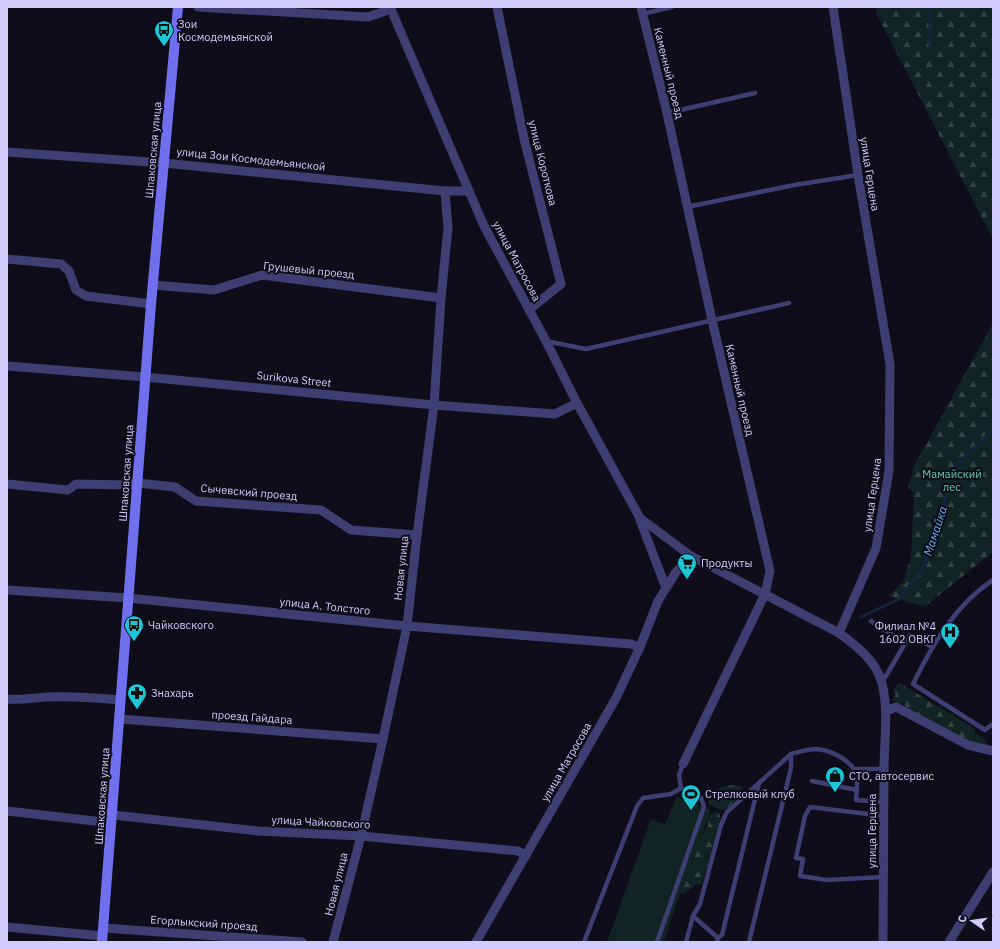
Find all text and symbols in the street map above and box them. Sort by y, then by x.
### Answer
place label: Зои Космодемьянской [178,17,273,44]
bus stop icon: Зои Космодемьянской [153,19,175,47]
street label: Каменный проезд [651,26,687,121]
street label: Шпаковская улица [142,101,164,199]
street label: улица Короткова [526,119,560,207]
street label: улица Герцена [857,136,883,212]
street label: улица Зои Космодемьянской [176,144,326,174]
street label: улица Матросова [490,218,544,304]
street label: Грушевый проезд [263,258,356,282]
street label: Каменный проезд [723,343,757,438]
street label: Surikova Street [256,368,332,390]
street label: Шпаковская улица [116,424,136,522]
street label: улица Герцена [860,457,884,533]
park label: Мамайский лес [922,467,982,494]
street label: Сычевский проезд [200,481,298,503]
water label: Мамайка [920,504,950,558]
street label: Новая улица [391,535,411,601]
supermarket icon: Продукты [676,552,698,580]
place label: Продукты [701,556,752,570]
street label: улица А. Толстого [279,594,371,618]
bus stop icon: Чайковского [123,614,145,642]
place label: Чайковского [148,618,214,632]
place label: Филиал №4 1602 ОВКГ [875,619,936,646]
hospital icon: Филиал №4 1602 ОВКГ [939,621,961,649]
pharmacy icon: Знахарь [126,682,148,710]
place label: Знахарь [151,686,194,700]
street label: проезд Гайдара [211,707,293,727]
street label: улица Матросова [538,720,594,804]
street label: Шпаковская улица [92,747,112,845]
shop icon: СТО, автосервис [824,765,846,793]
place label: СТО, автосервис [849,769,934,783]
sports icon: Стрелковый клуб [680,783,702,811]
place label: Стрелковый клуб [705,787,795,801]
street label: улица Герцена [865,793,879,868]
street label: улица Чайковского [271,812,371,832]
street label: Новая улица [321,851,351,917]
north arrow [952,901,992,941]
street label: Егорлыкский проезд [150,912,259,934]
text: С [955,914,970,924]

